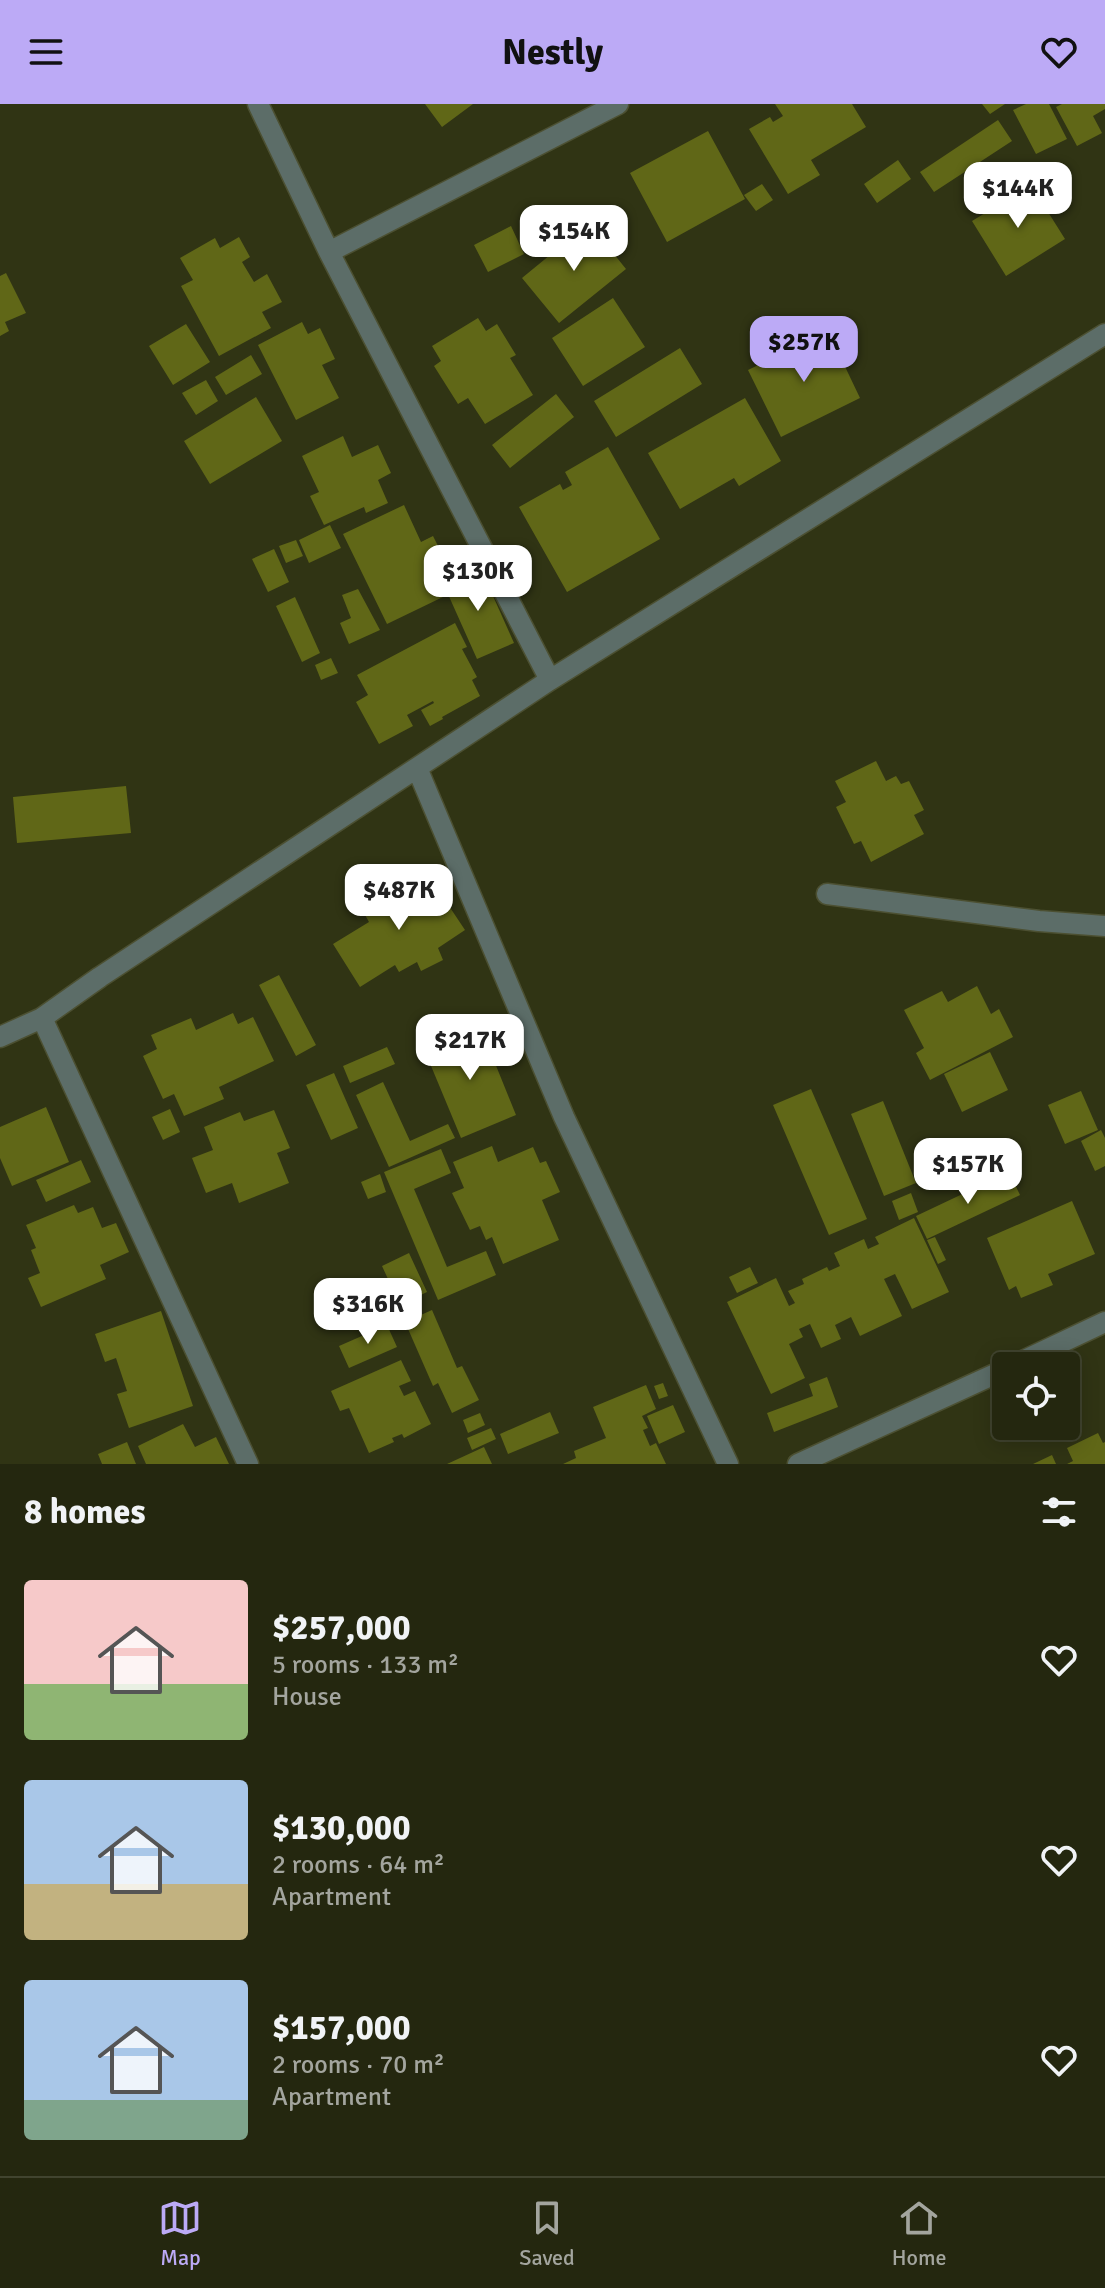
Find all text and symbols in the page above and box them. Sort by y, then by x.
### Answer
icon: menu [24,30,68,74]
text: Nestly [502,30,603,75]
icon: heart [1037,30,1081,74]
pin: $144K [962,162,1074,230]
text: $144K [982,172,1054,204]
pin: $154K [518,205,630,273]
text: $154K [538,215,610,247]
pin: $257K [748,316,860,384]
text: $257K [768,326,840,358]
pin: $130K [422,545,534,613]
text: $130K [442,555,514,587]
pin: $487K [343,864,455,932]
text: $487K [363,874,435,906]
pin: $217K [414,1014,526,1082]
text: $217K [434,1024,506,1056]
pin: $157K [912,1138,1024,1206]
text: $157K [932,1148,1004,1180]
pin: $316K [312,1278,424,1346]
text: $316K [332,1288,404,1320]
map controls [992,1352,1080,1440]
button: locate [992,1352,1080,1440]
icon: filters [1037,1490,1081,1534]
text: 8 homes [24,1491,145,1533]
text: $257,000 [272,1607,411,1649]
icon: home [88,1612,184,1708]
icon: heart [1037,1638,1081,1682]
text: 5 rooms · 133 m² [272,1649,459,1681]
text: House [272,1681,342,1713]
text: $130,000 [272,1807,411,1849]
icon: home [88,1812,184,1908]
icon: heart [1037,1838,1081,1882]
text: 2 rooms · 64 m² [272,1849,445,1881]
text: Apartment [272,1881,391,1913]
text: $157,000 [272,2007,411,2049]
icon: home [88,2012,184,2108]
icon: heart [1037,2038,1081,2082]
text: 2 rooms · 70 m² [272,2049,445,2081]
text: Apartment [272,2081,391,2113]
tab: Map [158,2196,202,2271]
tab: Saved [519,2196,575,2271]
tab: Home [892,2196,947,2271]

